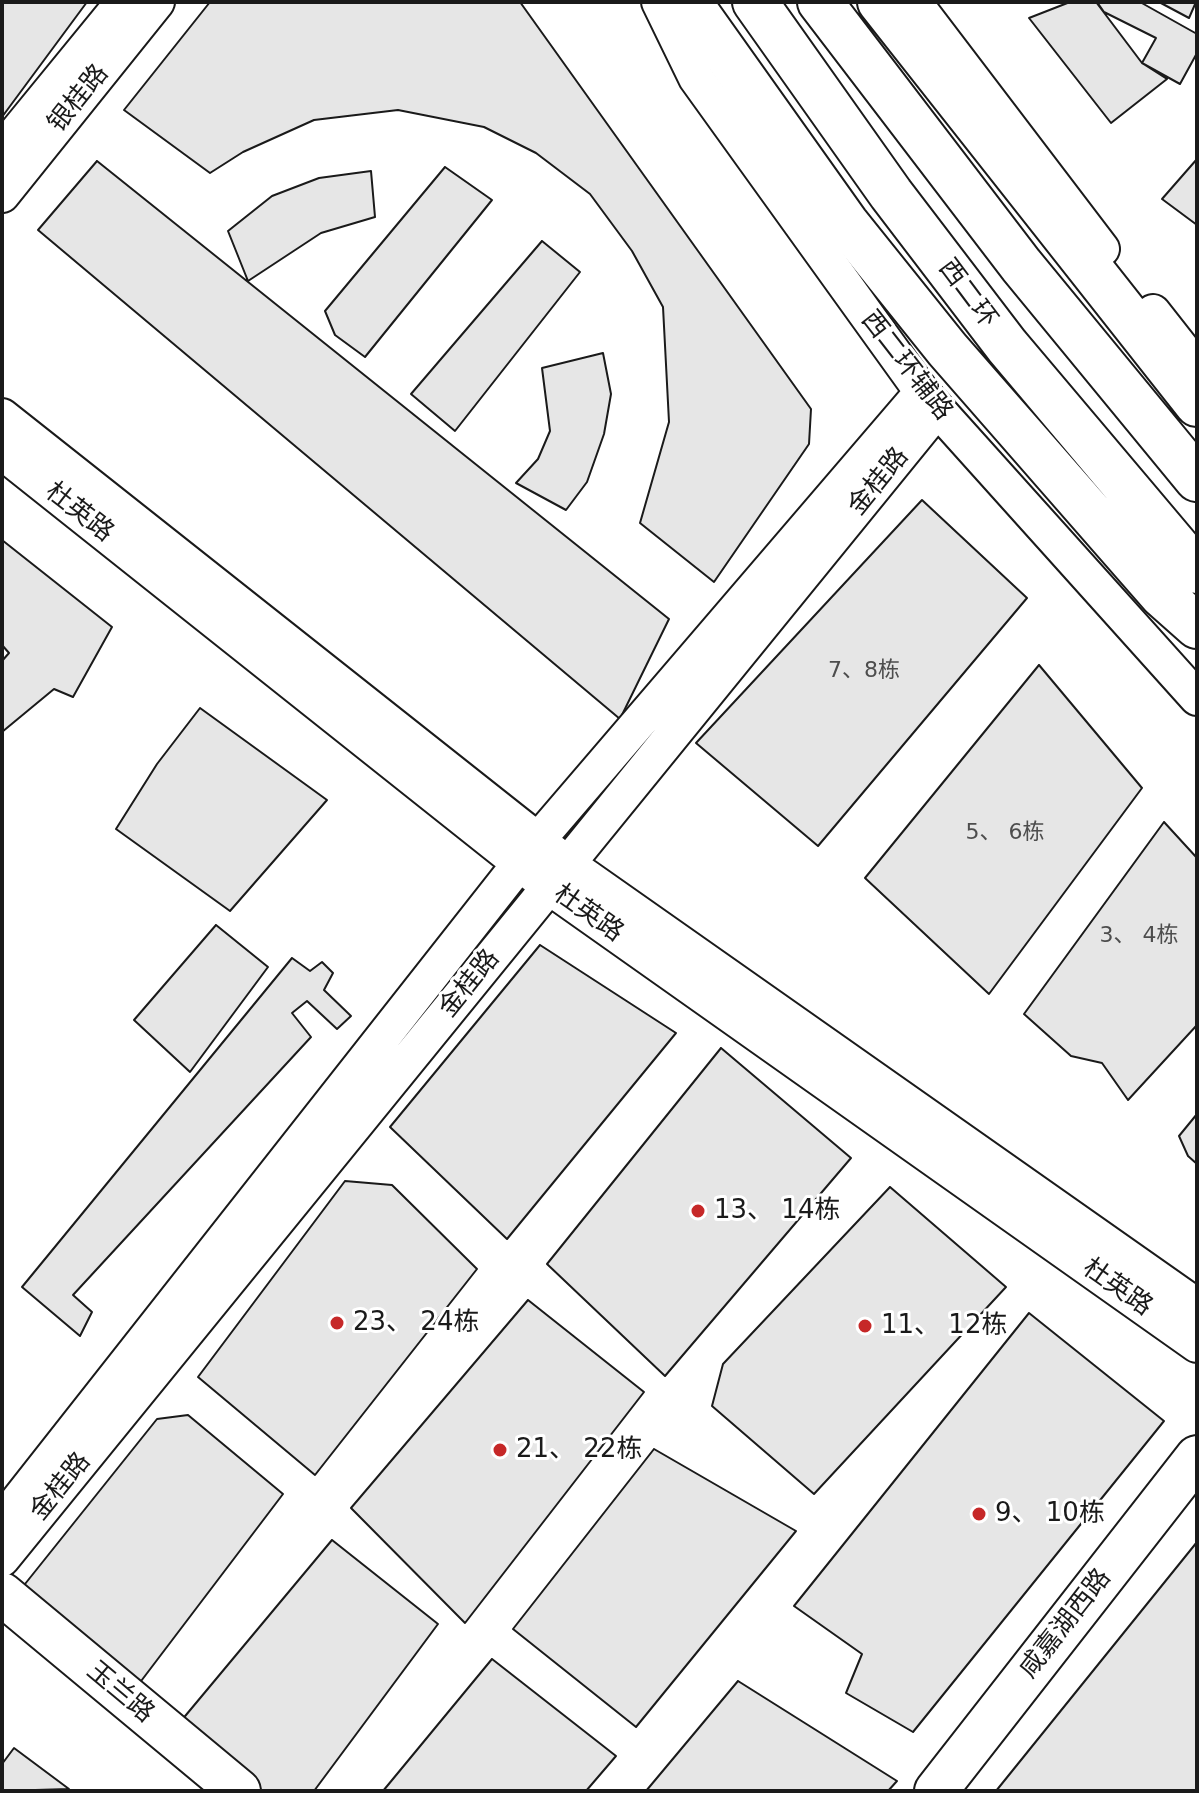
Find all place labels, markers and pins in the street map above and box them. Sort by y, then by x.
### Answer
place label: 13、 14栋 [714,1195,840,1227]
marker: 13、 14栋 [689,1202,707,1220]
place label: 23、 24栋 [353,1307,479,1339]
place label: 11、 12栋 [881,1310,1007,1342]
marker: 23、 24栋 [328,1314,346,1332]
marker: 11、 12栋 [856,1317,874,1335]
place label: 21、 22栋 [516,1434,642,1466]
marker: 21、 22栋 [491,1441,509,1459]
place label: 9、 10栋 [995,1498,1105,1530]
marker: 9、 10栋 [970,1505,988,1523]

